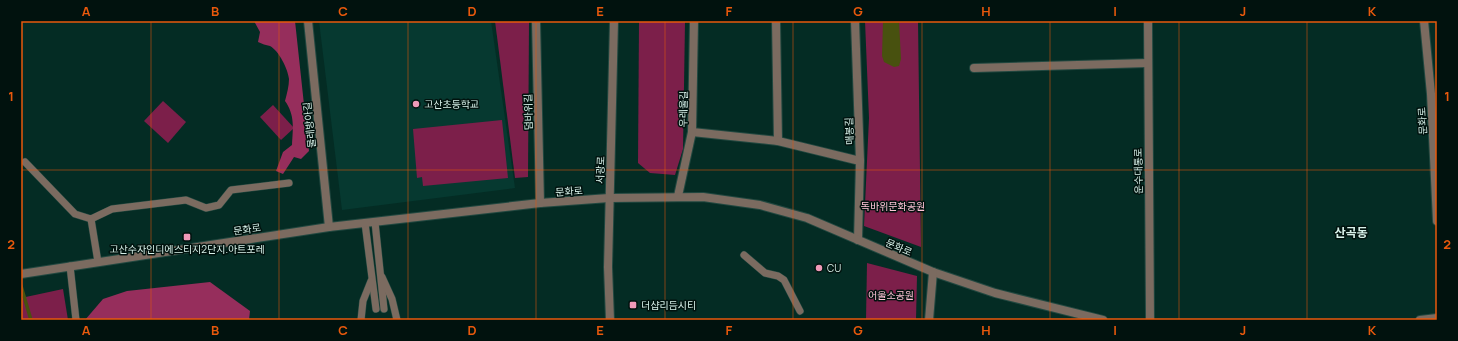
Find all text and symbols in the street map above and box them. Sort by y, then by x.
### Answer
text: A [82,2,91,20]
text: B [211,2,219,20]
text: C [338,2,348,20]
text: D [467,2,477,20]
text: E [596,2,604,20]
text: F [726,2,733,20]
text: G [853,2,863,20]
text: H [981,2,991,20]
text: I [1113,2,1117,20]
text: J [1240,2,1246,20]
text: K [1368,2,1377,20]
text: 1 [8,87,14,105]
text: 1 [1444,87,1450,105]
street label: 우레울길 [676,90,690,128]
street label: 덤바위길 [521,93,535,131]
place label: 고산초등학교 [424,97,479,111]
marker: 고산초등학교 [411,99,421,109]
street label: 물레방아길 [300,101,318,149]
street label: 문화로 [1414,107,1430,135]
street label: 매봉길 [842,117,856,145]
street label: 운수대통로 [1131,148,1145,194]
street label: 서광로 [593,156,607,184]
street label: 문화로 [555,183,583,199]
park label: 독바위문화공원 [861,199,925,213]
street label: 문화로 [232,220,262,238]
district label: 산곡동 [1334,224,1368,241]
marker: 고산수자인디에스티지2단지.아트포레 [182,232,192,242]
text: 2 [7,235,15,253]
street label: 문화로 [884,235,914,259]
text: 2 [1443,235,1451,253]
place label: 고산수자인디에스티지2단지.아트포레 [109,242,265,256]
place label: CU [827,261,841,275]
marker: CU [814,263,824,273]
park label: 어울소공원 [868,288,914,302]
place label: 더샵리듬시티 [641,298,696,312]
marker: 더샵리듬시티 [628,300,638,310]
text: A [82,321,91,339]
text: B [211,321,219,339]
text: C [338,321,348,339]
text: D [467,321,477,339]
text: E [596,321,604,339]
text: F [726,321,733,339]
text: G [853,321,863,339]
text: H [981,321,991,339]
text: I [1113,321,1117,339]
text: J [1240,321,1246,339]
text: K [1368,321,1377,339]

